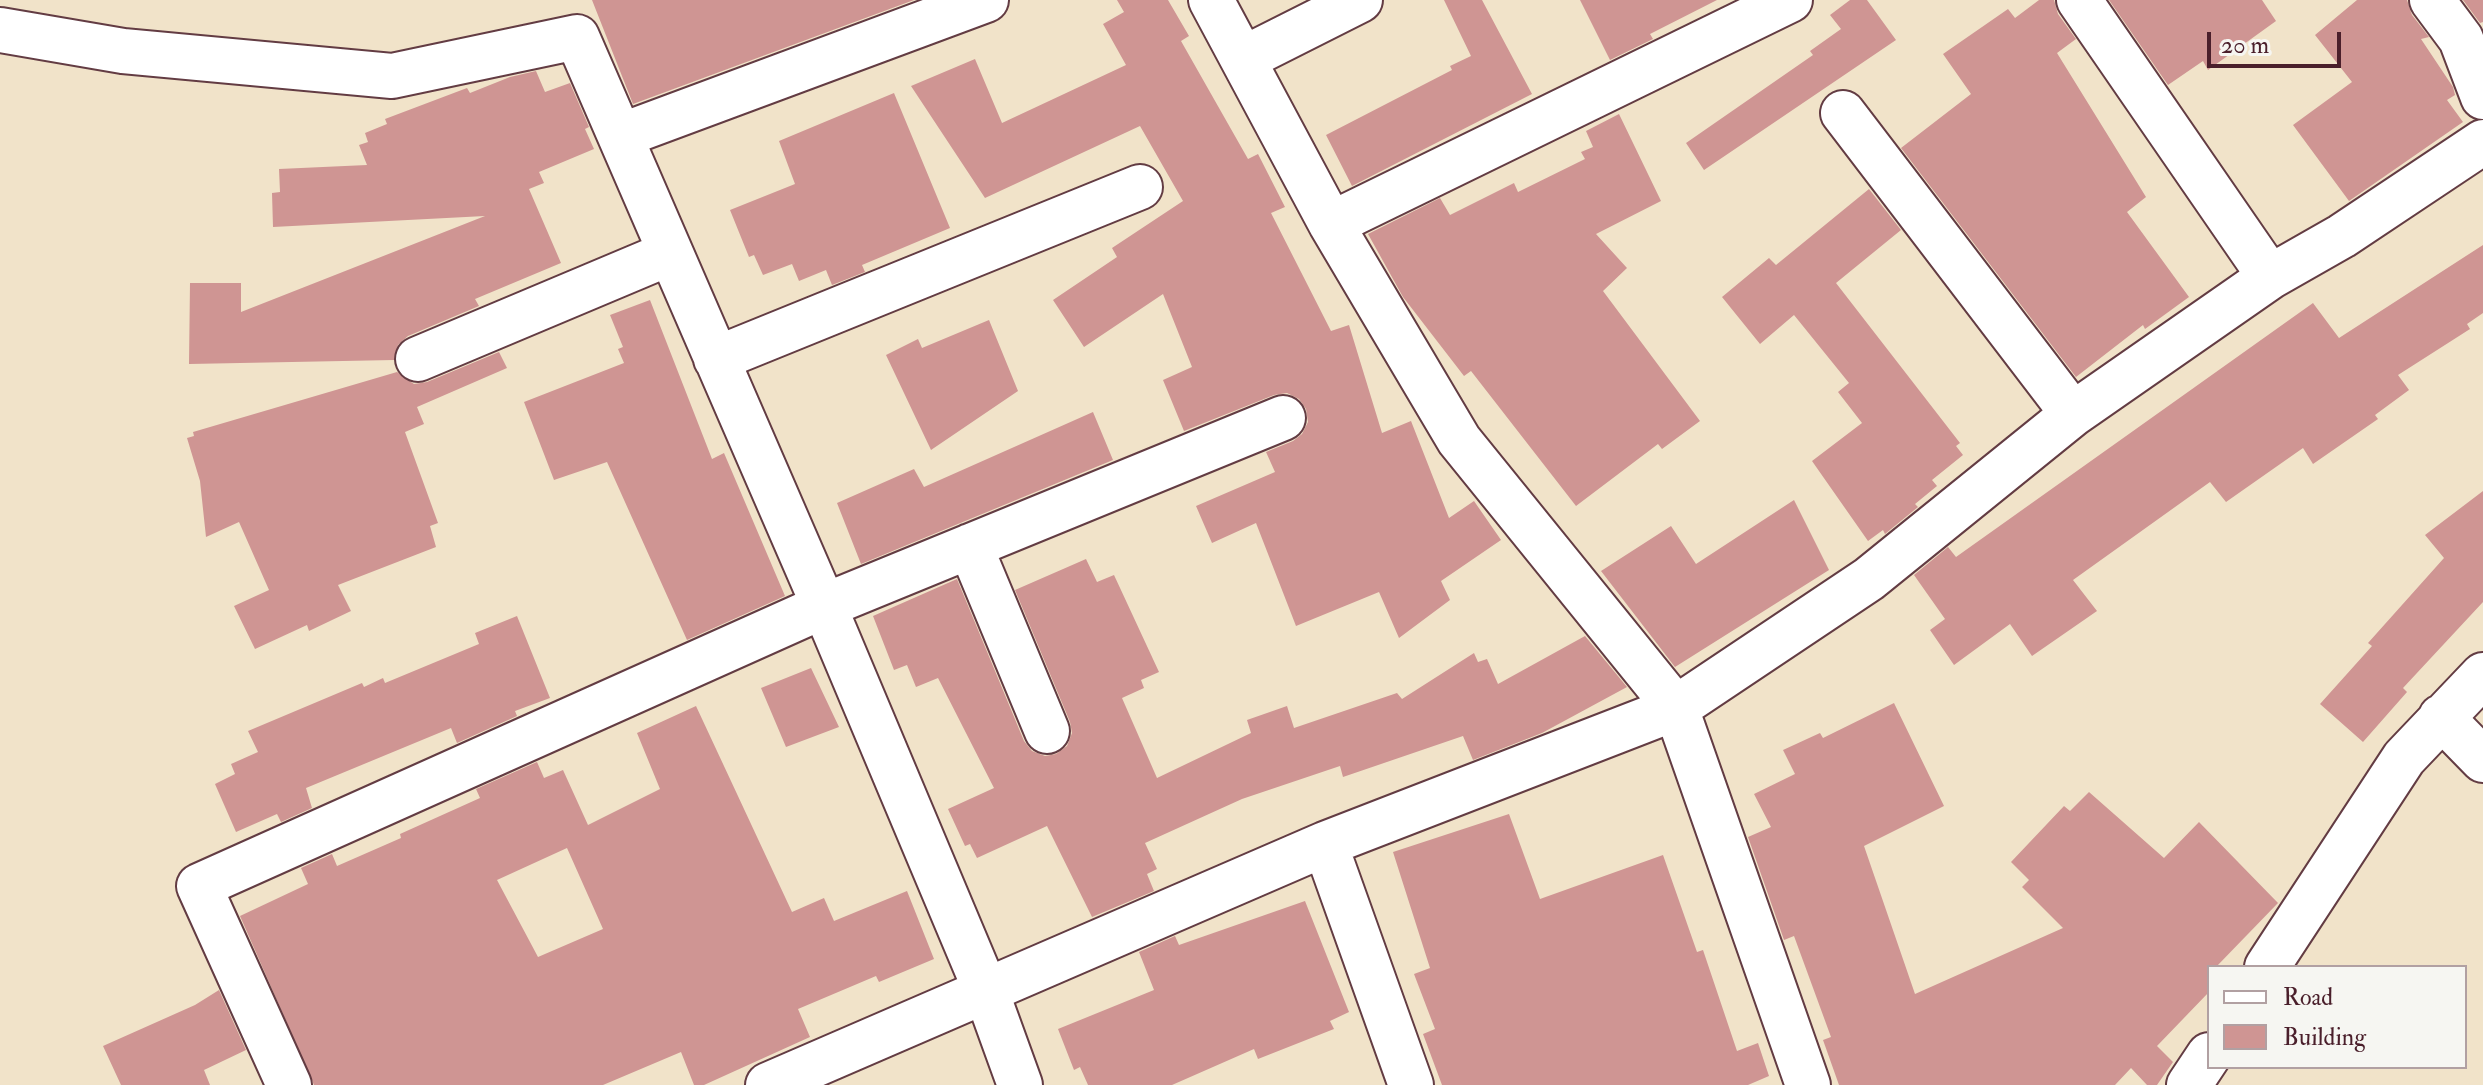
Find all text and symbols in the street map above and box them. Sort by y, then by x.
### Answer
scale bar [2211,16,2345,66]
text: 20 m [2221,30,2269,61]
legend [2207,965,2467,1069]
text: Road [2283,982,2333,1013]
text: Building [2283,1022,2366,1053]

